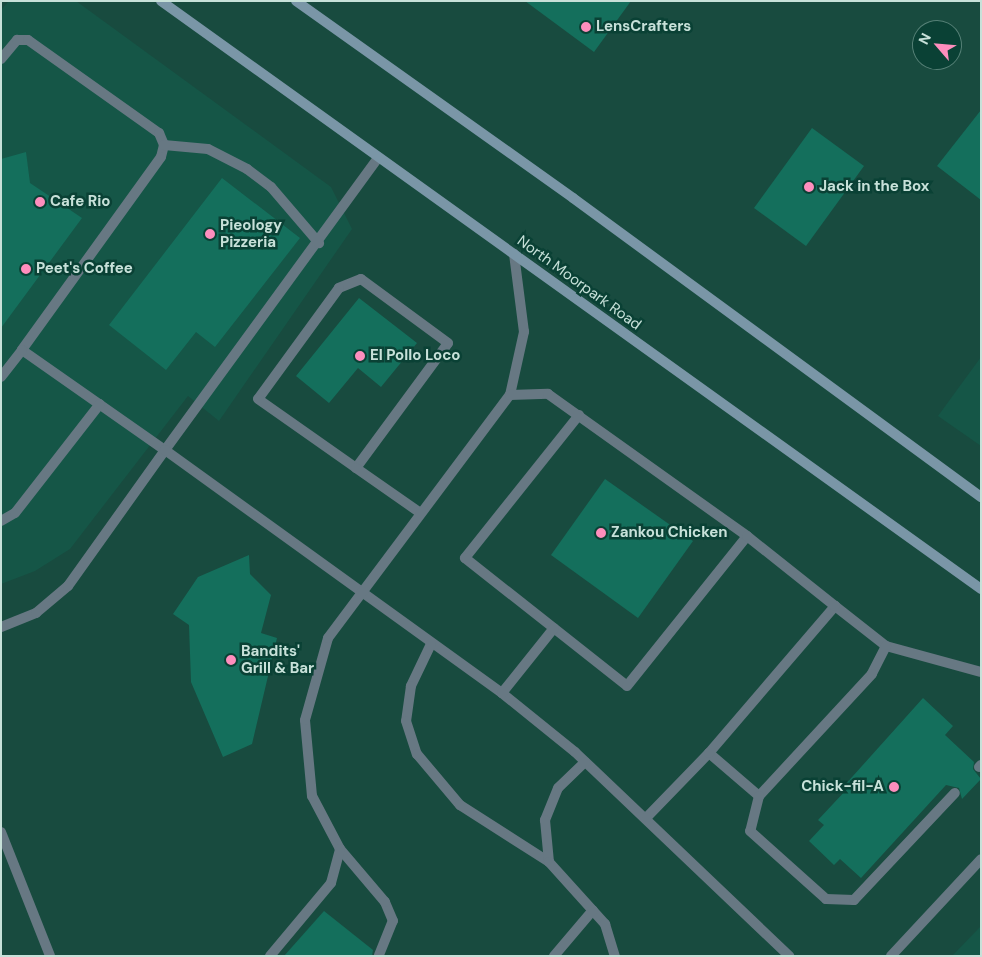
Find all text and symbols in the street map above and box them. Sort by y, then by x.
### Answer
place label: LensCrafters [596,18,691,36]
north arrow [912,20,962,70]
marker: LensCrafters [580,21,592,33]
text: N [914,30,935,47]
place label: Jack in the Box [819,178,929,196]
marker: Jack in the Box [803,181,815,193]
place label: Cafe Rio [50,193,110,211]
marker: Cafe Rio [34,196,46,208]
place label: Pieology Pizzeria [220,216,282,251]
marker: Pieology Pizzeria [204,228,216,240]
street label: North Moorpark Road [514,232,644,334]
place label: Peet's Coffee [36,260,133,278]
marker: Peet's Coffee [20,263,32,275]
place label: El Pollo Loco [370,347,460,365]
marker: El Pollo Loco [354,350,366,362]
place label: Zankou Chicken [611,524,728,542]
marker: Zankou Chicken [595,527,607,539]
place label: Bandits' Grill & Bar [241,642,314,677]
marker: Bandits' Grill & Bar [225,654,237,666]
place label: Chick-fil-A [801,778,884,796]
marker: Chick-fil-A [888,781,900,793]

